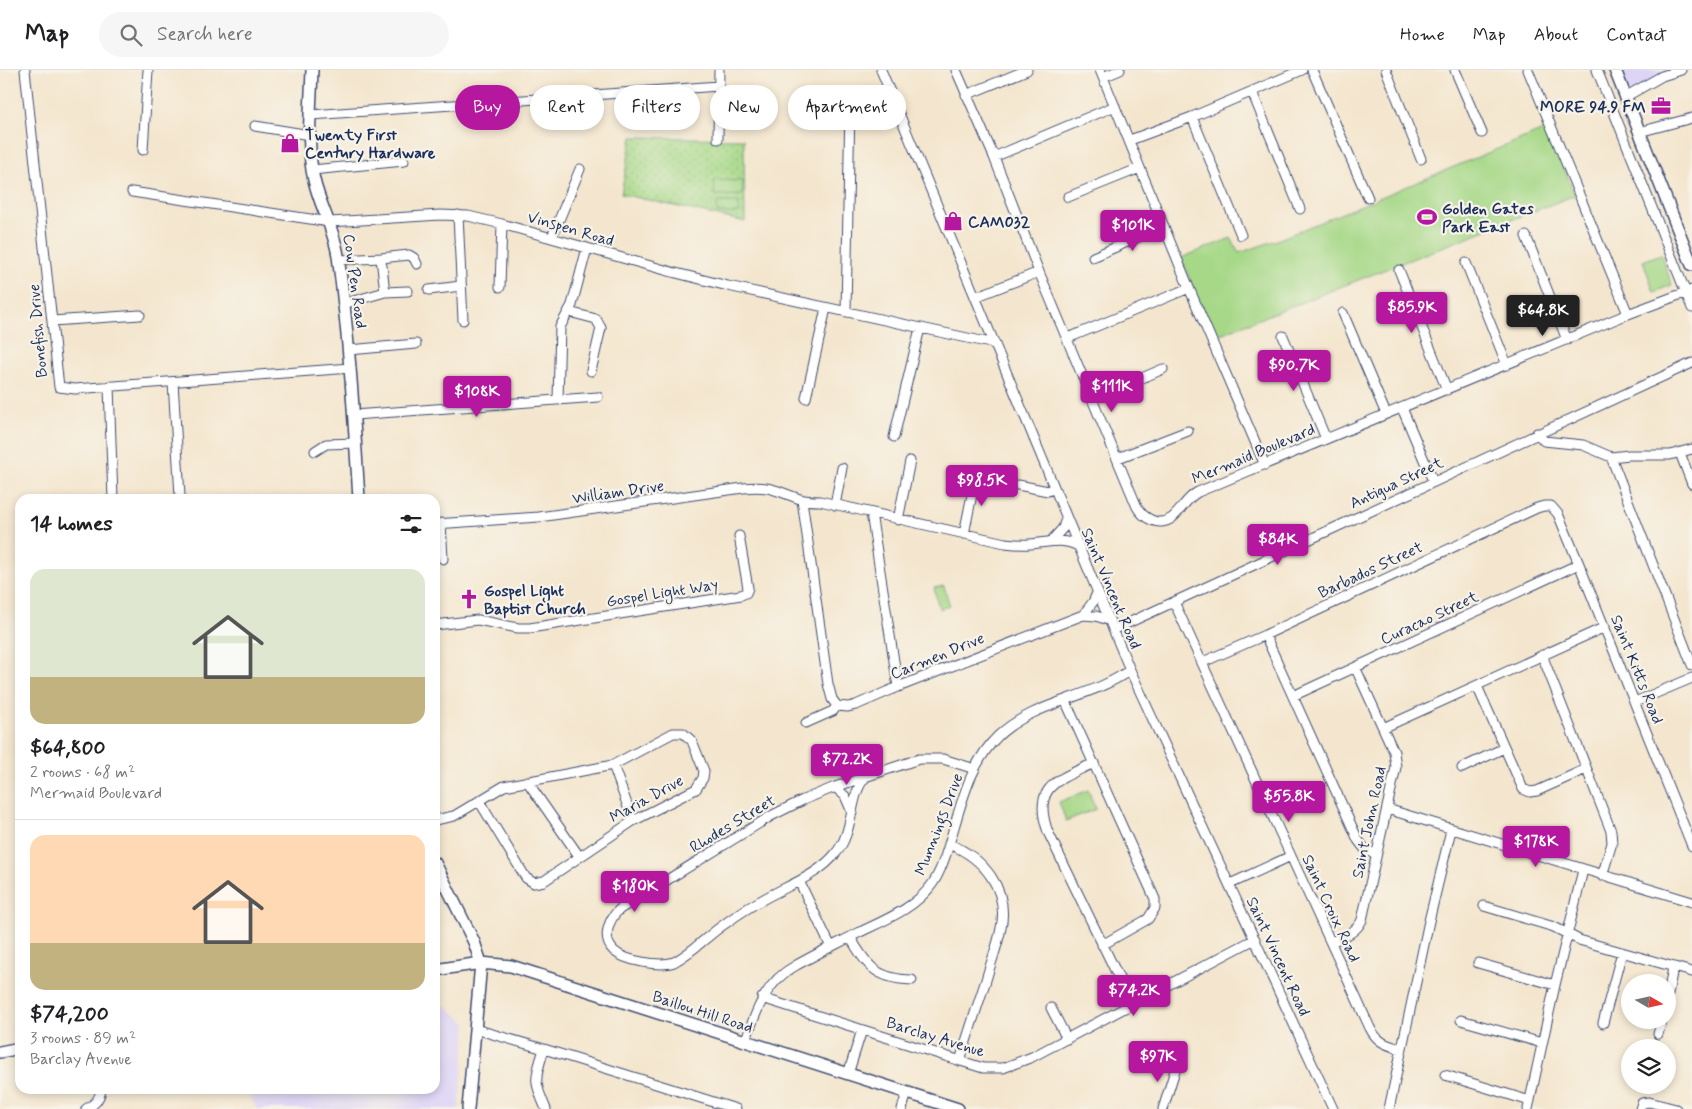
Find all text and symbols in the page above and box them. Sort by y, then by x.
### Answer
search box [99,12,449,57]
text: Map [25,19,69,50]
icon: search [117,21,145,49]
text: Search here [157,22,253,47]
text: Home [1400,23,1445,47]
text: Map [1473,23,1506,47]
text: About [1534,23,1578,47]
text: Contact [1606,23,1667,47]
chip: Buy [455,85,520,130]
chip: Rent [530,85,604,130]
chip: Filters [614,85,700,130]
chip: New [710,85,778,130]
chip: Apartment [788,85,906,130]
office icon: MORE 94.9 FM [1650,95,1672,117]
place label: MORE 94.9 FM [1540,97,1646,118]
place label: Twenty First Century Hardware [305,125,436,164]
shop icon: Twenty First Century Hardware [279,132,301,154]
place label: Golden Gates Park East [1442,199,1535,238]
sports icon: Golden Gates Park East [1416,206,1438,228]
street label: Vinspen Road [525,207,616,252]
shop icon: CAM032 [942,210,964,232]
pin: $101K [1098,210,1168,252]
place label: CAM032 [968,212,1030,233]
text: $101K [1111,215,1155,236]
street label: Cow Pen Road [338,233,372,330]
street label: Bonefish Drive [24,283,53,379]
pin: $85.9K [1371,292,1453,334]
pin: $64.8K [1502,294,1584,337]
text: $85.9K [1387,297,1437,318]
text: $64.8K [1518,300,1568,321]
pin: $90.7K [1253,350,1335,392]
text: $90.7K [1269,355,1319,376]
pin: $111K [1077,370,1147,413]
pin: $108K [442,376,512,418]
text: $111K [1092,376,1132,397]
text: $108K [454,381,500,402]
street label: Mermaid Boulevard [1189,419,1319,490]
street label: Antigua Street [1346,452,1447,514]
pin: $98.5K [941,464,1023,507]
text: $98.5K [957,470,1007,491]
street label: William Drive [571,476,666,509]
text: 14 homes [30,510,113,538]
icon: filters [397,510,425,538]
pin: $84K [1248,524,1308,566]
street label: Saint Vincent Road [1076,525,1146,652]
text: $84K [1258,529,1298,550]
street label: Barbados Street [1315,537,1427,604]
street label: Gospel Light Way [605,574,720,614]
place label: Gospel Light Baptist Church [484,581,586,620]
street label: Curacao Street [1377,586,1483,650]
church icon: Gospel Light Baptist Church [458,588,480,610]
icon: home [183,602,273,692]
street label: Saint Kitts Road [1605,612,1668,727]
street label: Carmen Drive [887,628,988,685]
text: $64,800 [30,734,106,762]
pin: $72.2K [806,744,888,786]
text: $72.2K [822,749,872,770]
text: 2 rooms · 68 m² [30,762,135,783]
street label: Saint John Road [1347,764,1392,880]
street label: Maria Drive [606,770,688,828]
street label: Munnings Drive [910,770,969,879]
pin: $55.8K [1248,780,1330,823]
text: Mermaid Boulevard [30,783,162,804]
text: $55.8K [1263,786,1315,807]
street label: Rhodes Street [686,790,780,858]
pin: $178K [1501,826,1571,868]
text: $178K [1514,831,1558,852]
street label: Saint Croix Road [1297,852,1365,966]
icon: home [183,867,273,957]
pin: $180K [600,870,670,913]
text: $180K [612,876,658,897]
street label: Saint Vincent Road [1241,894,1315,1020]
pin: $74.2K [1093,974,1175,1017]
north arrow [1621,974,1676,1029]
map controls [1621,974,1676,1094]
text: $74.2K [1108,980,1160,1001]
street label: Baillou Hill Road [650,986,755,1039]
text: $74,200 [30,1000,109,1028]
street label: Barclay Avenue [884,1013,988,1062]
text: 3 rooms · 89 m² [30,1028,136,1049]
button: layers [1621,1039,1676,1094]
pin: $97K [1128,1040,1188,1083]
text: $97K [1140,1046,1176,1067]
text: Barclay Avenue [30,1049,132,1070]

